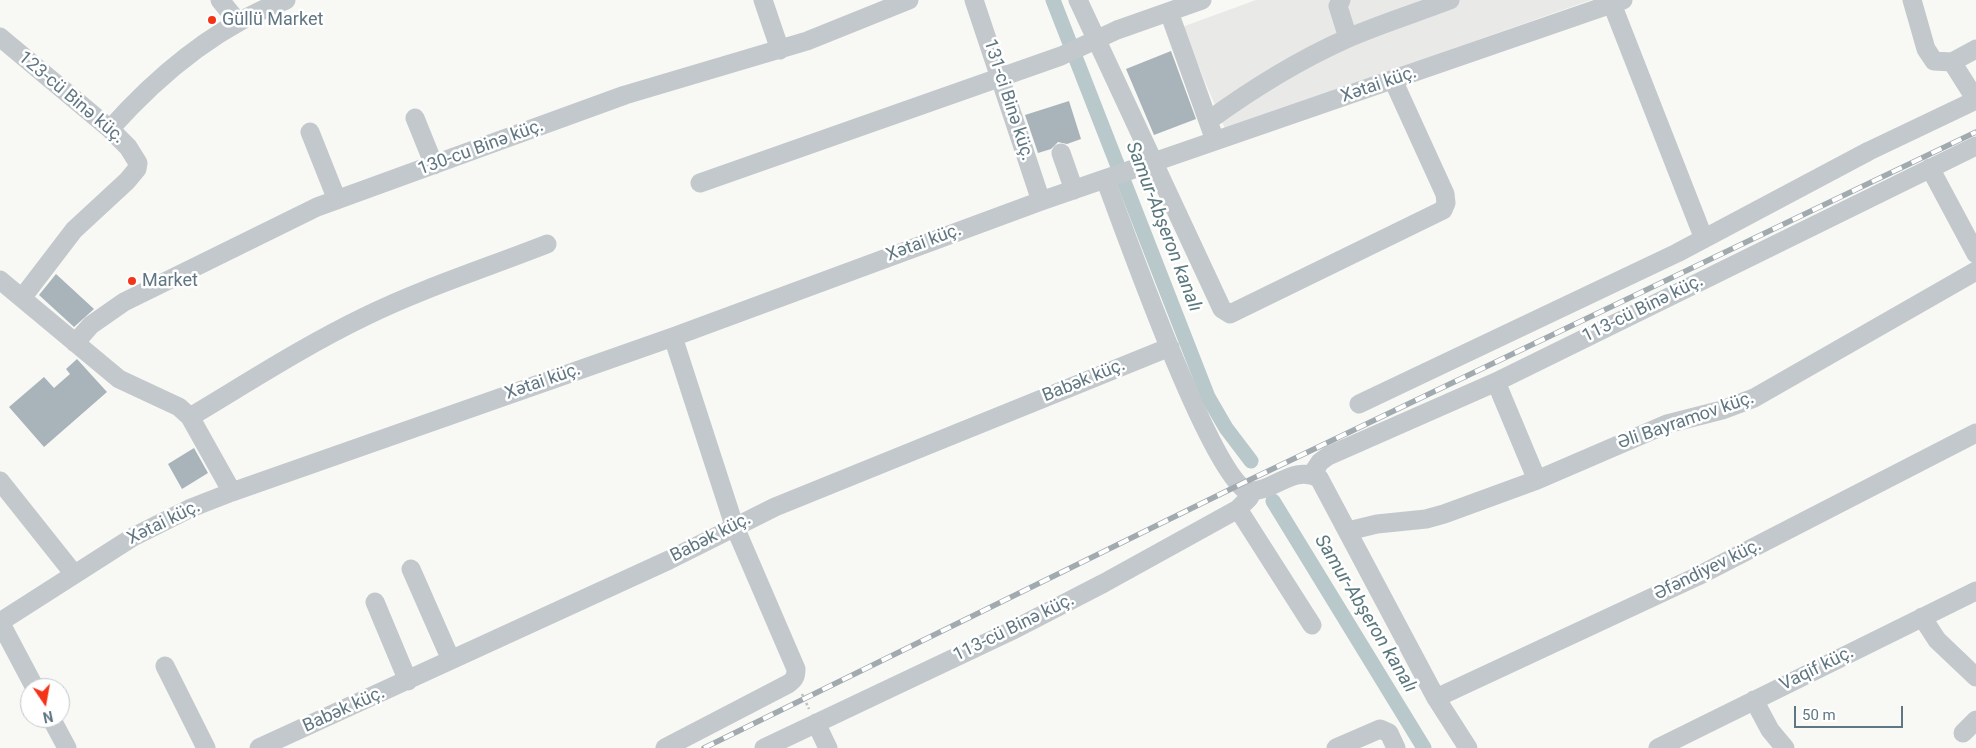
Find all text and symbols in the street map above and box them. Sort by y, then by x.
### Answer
place label: Güllü Market [222,9,323,31]
marker: Güllü Market [206,14,218,26]
street label: 131-ci Binə küç. [978,37,1038,163]
street label: 123-cü Binə küç. [14,47,128,149]
street label: Xətai küç. [1338,62,1420,108]
street label: 130-cu Binə küç. [415,115,547,181]
water label: Samur-Abşeron kanalı [1120,139,1206,315]
street label: Xətai küç. [883,219,965,267]
place label: Market [142,270,198,292]
street label: 113-cü Binə küç. [1579,270,1707,348]
marker: Market [126,275,138,287]
street label: Babək küç. [1039,355,1129,407]
street label: Xətai küç. [502,359,584,405]
street label: Əli Bayramov küç. [1615,388,1757,454]
street label: Xətai küç. [124,496,204,550]
street label: Babək küç. [667,509,755,567]
water label: Samur-Abşeron kanalı [1309,531,1421,697]
street label: Əfəndiyev küç. [1651,535,1765,605]
street label: 113-cü Binə küç. [950,589,1078,667]
street label: Vaqif küç. [1777,642,1857,696]
north arrow [20,678,70,728]
street label: Babək küç. [300,682,388,738]
scale bar [1796,696,1905,728]
text: 50 m [1802,706,1836,724]
text: N [41,708,54,726]

